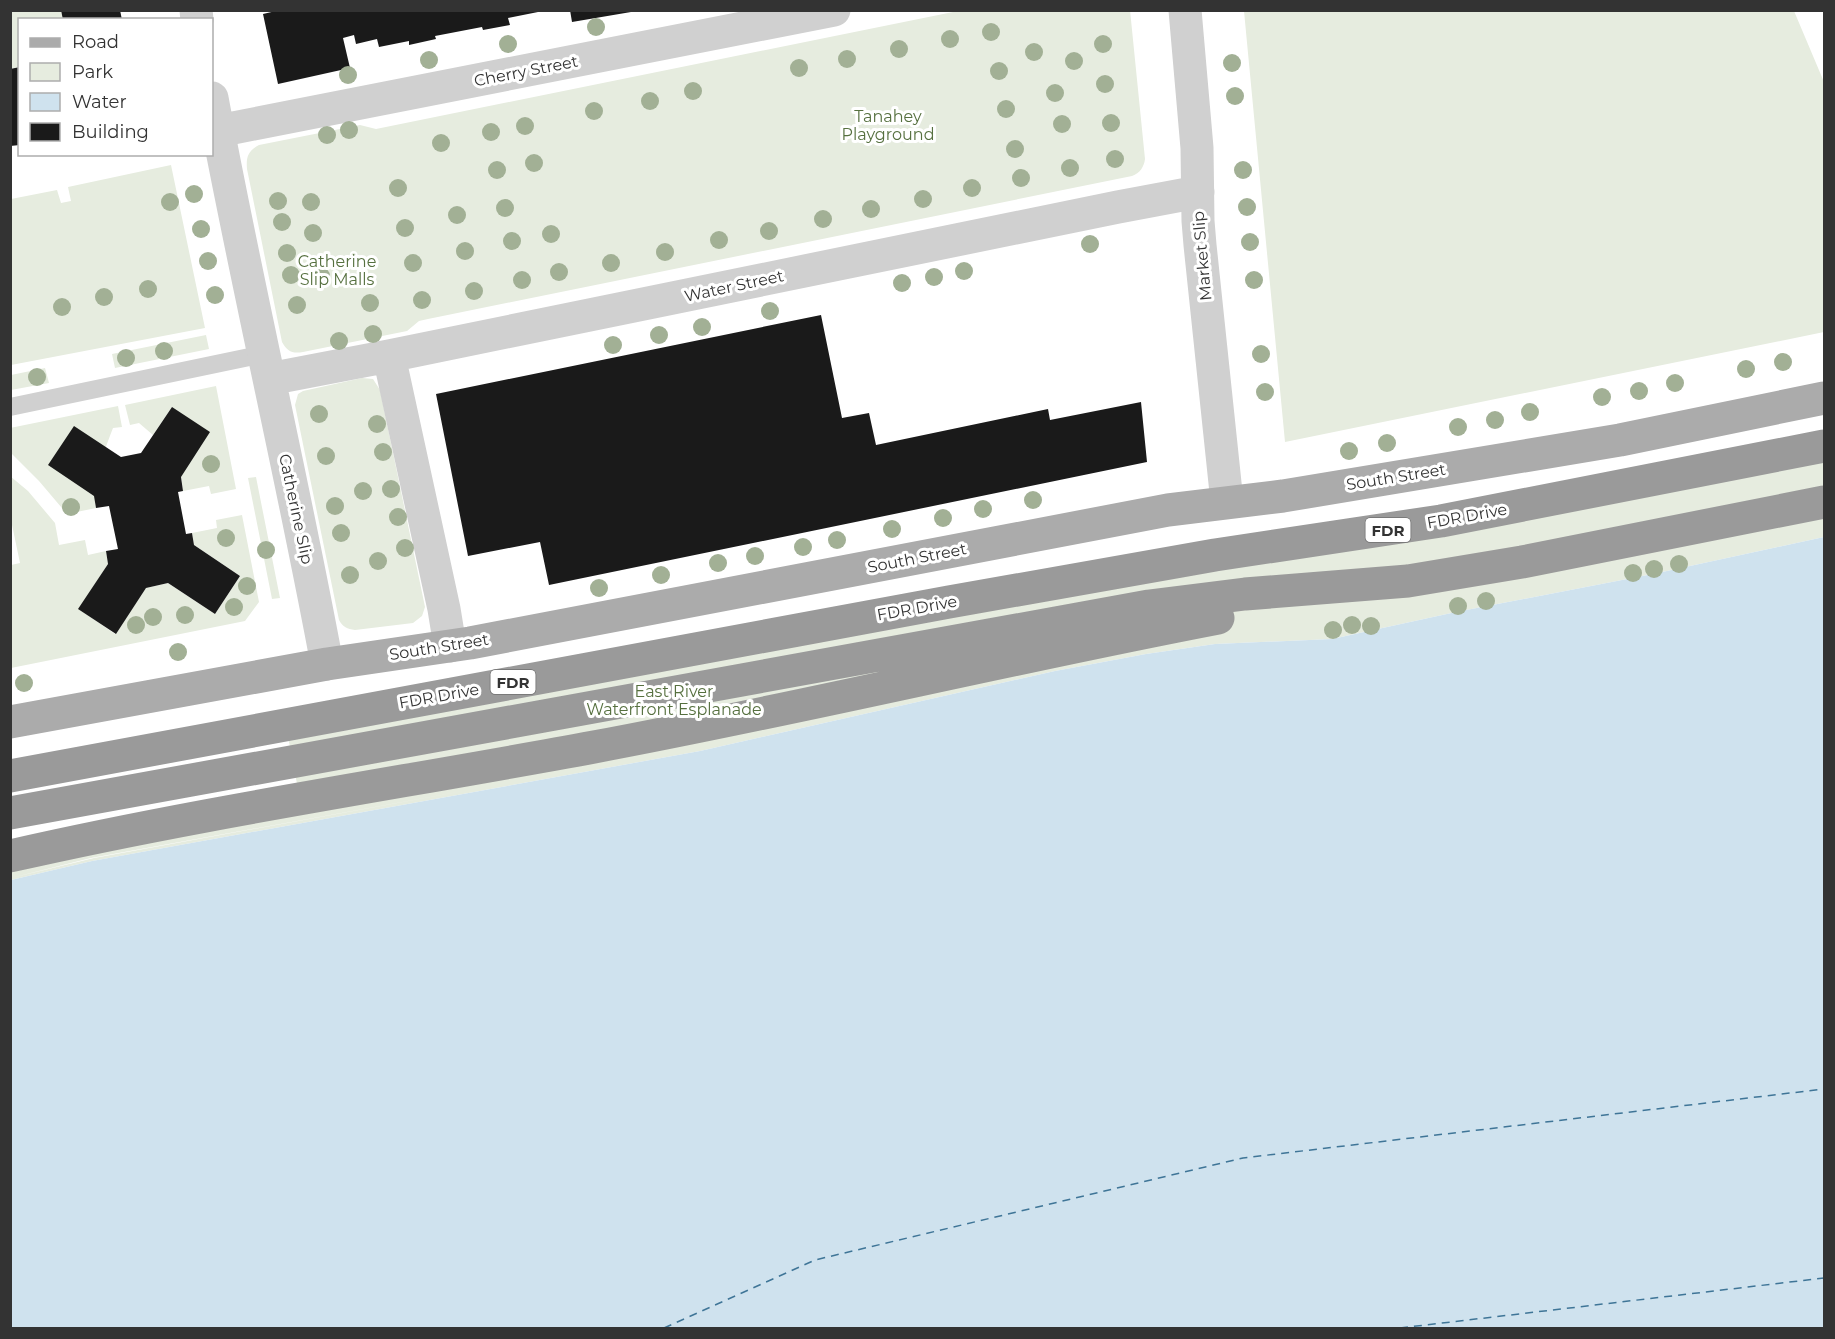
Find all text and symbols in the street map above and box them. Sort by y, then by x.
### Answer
legend [18,18,213,156]
text: Road [72,31,119,53]
street label: Cherry Street [472,51,580,90]
text: Park [72,61,113,83]
text: Water [72,91,127,113]
park label: Tanahey Playground [842,107,934,144]
text: Building [72,121,149,143]
street label: Market Slip [1189,210,1215,302]
park label: Catherine Slip Malls [298,252,376,289]
street label: Water Street [683,266,786,306]
street label: Catherine Slip [275,452,317,566]
street label: South Street [1345,460,1448,494]
street label: FDR Drive [1425,500,1509,532]
road number: FDR [1366,518,1410,542]
street label: South Street [866,539,969,577]
street label: FDR Drive [875,592,959,624]
street label: South Street [388,630,491,664]
road number: FDR [490,670,536,694]
street label: FDR Drive [397,680,481,712]
park label: East River Waterfront Esplanade [586,682,762,719]

